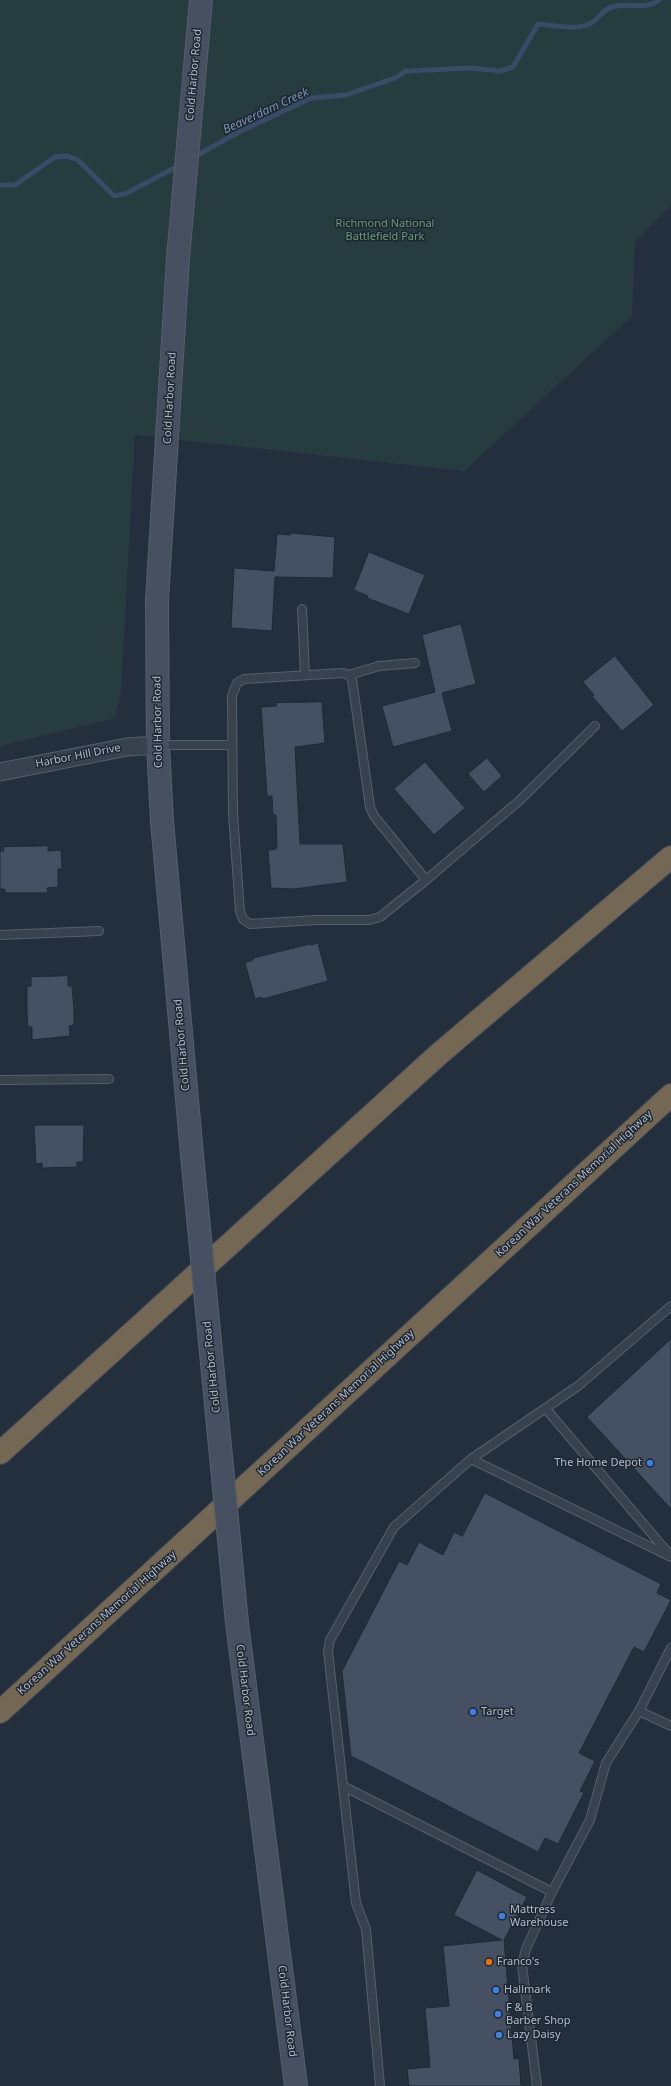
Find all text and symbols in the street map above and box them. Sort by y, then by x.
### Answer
street label: Cold Harbor Road [183,29,205,121]
water label: Beaverdam Creek [221,85,311,137]
park label: Richmond National Battlefield Park [336,217,434,243]
street label: Cold Harbor Road [161,352,179,444]
street label: Cold Harbor Road [151,676,165,768]
street label: Harbor Hill Drive [34,741,122,771]
street label: Cold Harbor Road [171,999,193,1091]
street label: Korean War Veterans Memorial Highway [493,1108,655,1260]
street label: Cold Harbor Road [201,1320,223,1414]
street label: Korean War Veterans Memorial Highway [255,1327,417,1479]
place label: The Home Depot [554,1456,642,1470]
marker: The Home Depot [645,1458,655,1468]
street label: Korean War Veterans Memorial Highway [15,1548,179,1698]
street label: Cold Harbor Road [233,1643,257,1737]
place label: Target [481,1705,514,1719]
marker: Target [468,1707,478,1717]
place label: Mattress Warehouse [510,1903,568,1929]
marker: Mattress Warehouse [497,1911,507,1921]
place label: Franco's [497,1955,539,1969]
marker: Franco's [484,1957,494,1967]
street label: Cold Harbor Road [275,1964,299,2058]
place label: Hallmark [504,1983,551,1997]
marker: Hallmark [491,1985,501,1995]
place label: F & B Barber Shop [506,2001,570,2027]
marker: F & B Barber Shop [493,2009,503,2019]
place label: Lazy Daisy [507,2028,560,2042]
marker: Lazy Daisy [494,2030,504,2040]

